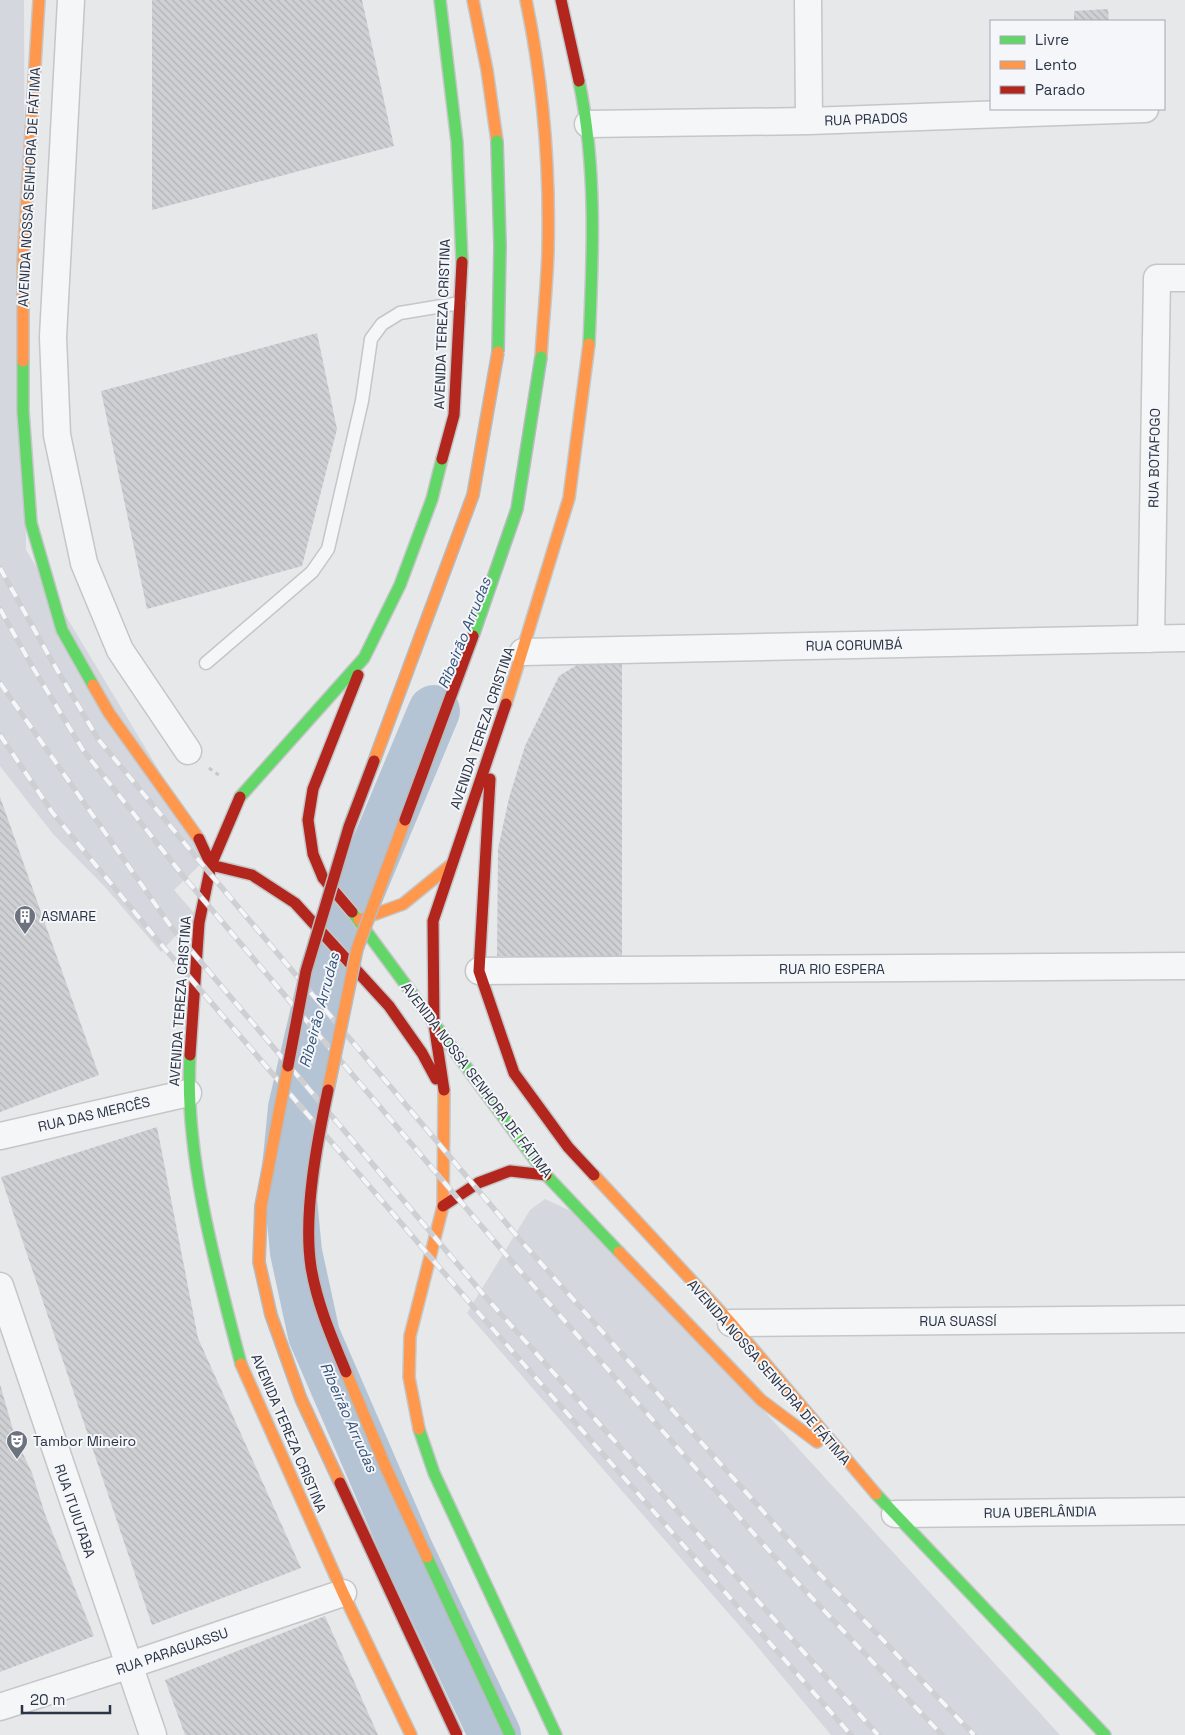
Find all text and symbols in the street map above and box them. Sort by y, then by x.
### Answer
legend [990,20,1165,110]
text: Livre [1035,30,1069,49]
text: Lento [1035,55,1077,74]
street label: AVENIDA NOSSA SENHORA DE FÁTIMA [14,66,44,307]
text: Parado [1035,80,1085,99]
street label: RUA PRADOS [824,109,908,129]
street label: AVENIDA TEREZA CRISTINA [430,238,454,410]
street label: RUA BOTAFOGO [1144,408,1164,508]
water label: Ribeirão Arrudas [433,574,495,691]
street label: RUA CORUMBÁ [805,635,903,655]
street label: AVENIDA TEREZA CRISTINA [446,644,518,812]
building icon: ASMARE [13,904,37,935]
place label: ASMARE [41,907,96,925]
street label: AVENIDA TEREZA CRISTINA [165,915,195,1087]
water label: Ribeirão Arrudas [295,949,344,1070]
street label: RUA RIO ESPERA [779,960,885,978]
street label: AVENIDA NOSSA SENHORA DE FÁTIMA [398,979,557,1181]
street label: RUA DAS MERCÊS [36,1092,152,1136]
street label: AVENIDA NOSSA SENHORA DE FÁTIMA [683,1275,855,1469]
street label: RUA SUASSÍ [919,1312,997,1330]
street label: AVENIDA TEREZA CRISTINA [247,1351,331,1515]
water label: Ribeirão Arrudas [316,1359,382,1476]
theatre icon: Tambor Mineiro [5,1429,29,1460]
place label: Tambor Mineiro [33,1432,136,1450]
street label: RUA ITUIUTABA [51,1462,100,1560]
street label: RUA UBERLÂNDIA [983,1502,1097,1522]
street label: RUA PARAGUASSU [113,1623,231,1679]
scale bar [22,1682,110,1714]
text: 20 m [30,1690,65,1709]

